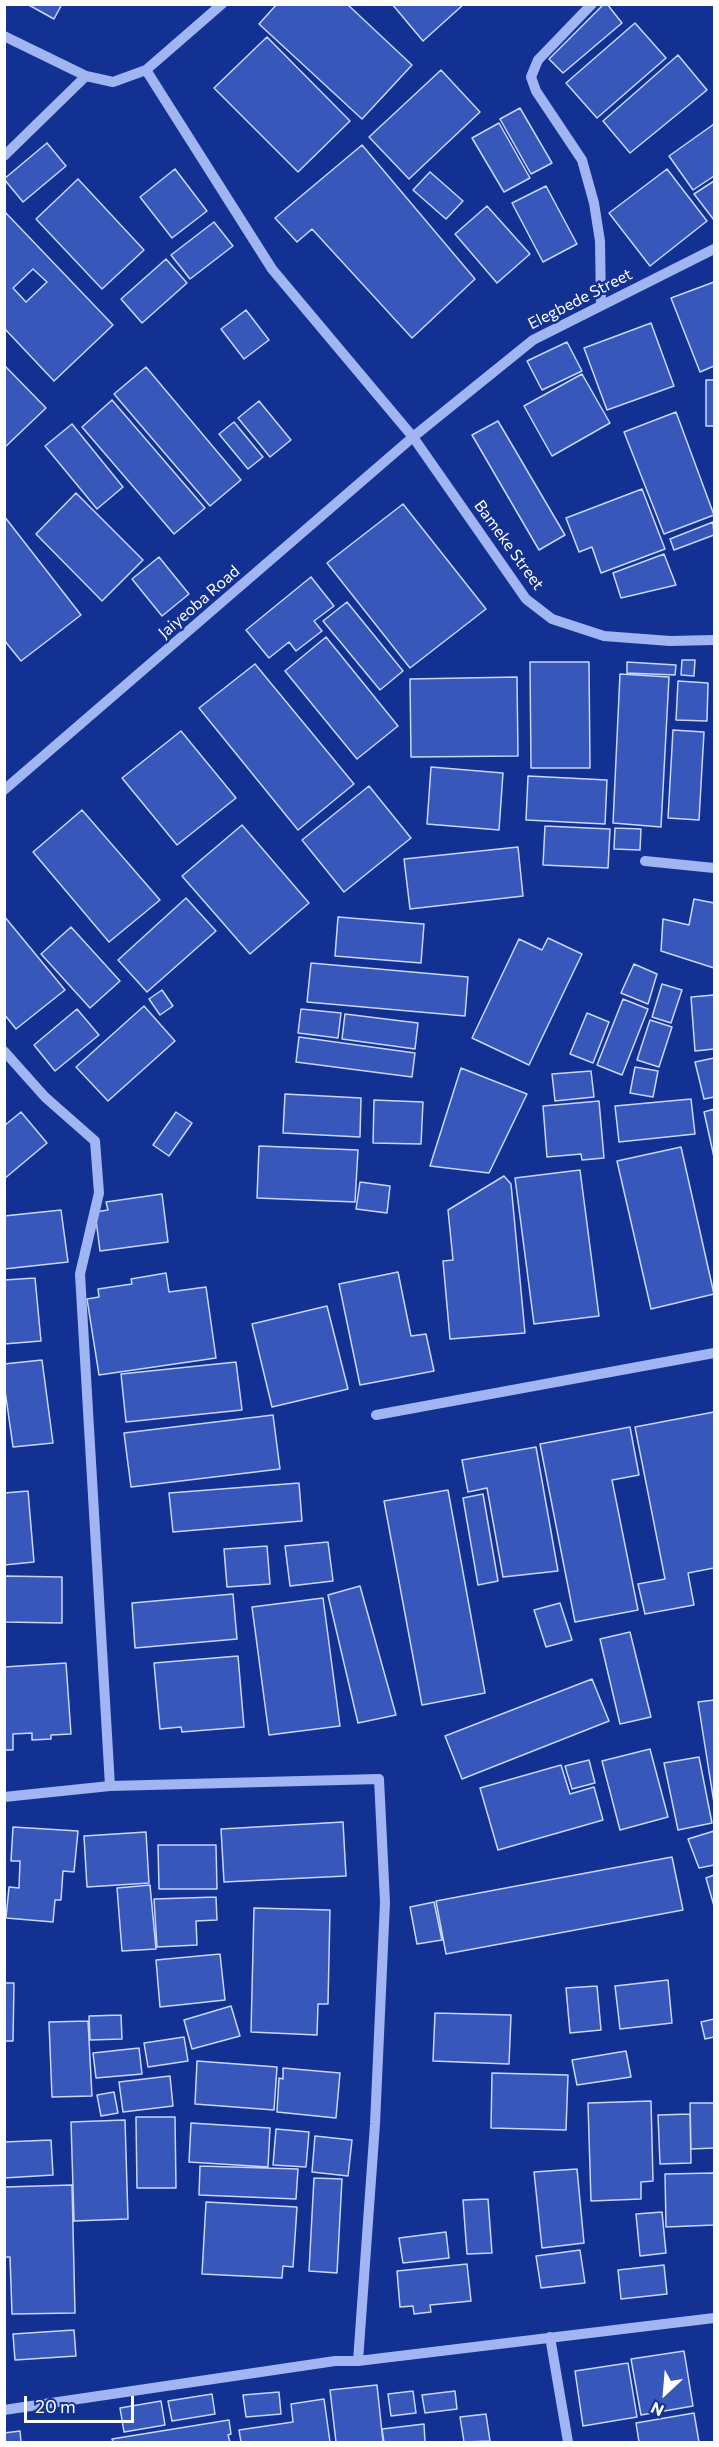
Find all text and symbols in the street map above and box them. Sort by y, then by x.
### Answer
street label: Elegbede Street [525,264,635,334]
street label: Bameke Street [470,496,548,594]
street label: Jaiyeoba Road [154,561,244,643]
north arrow [635,2363,695,2423]
scale bar [27,2384,136,2422]
text: 20 m [35,2395,76,2417]
text: N [647,2398,666,2421]

